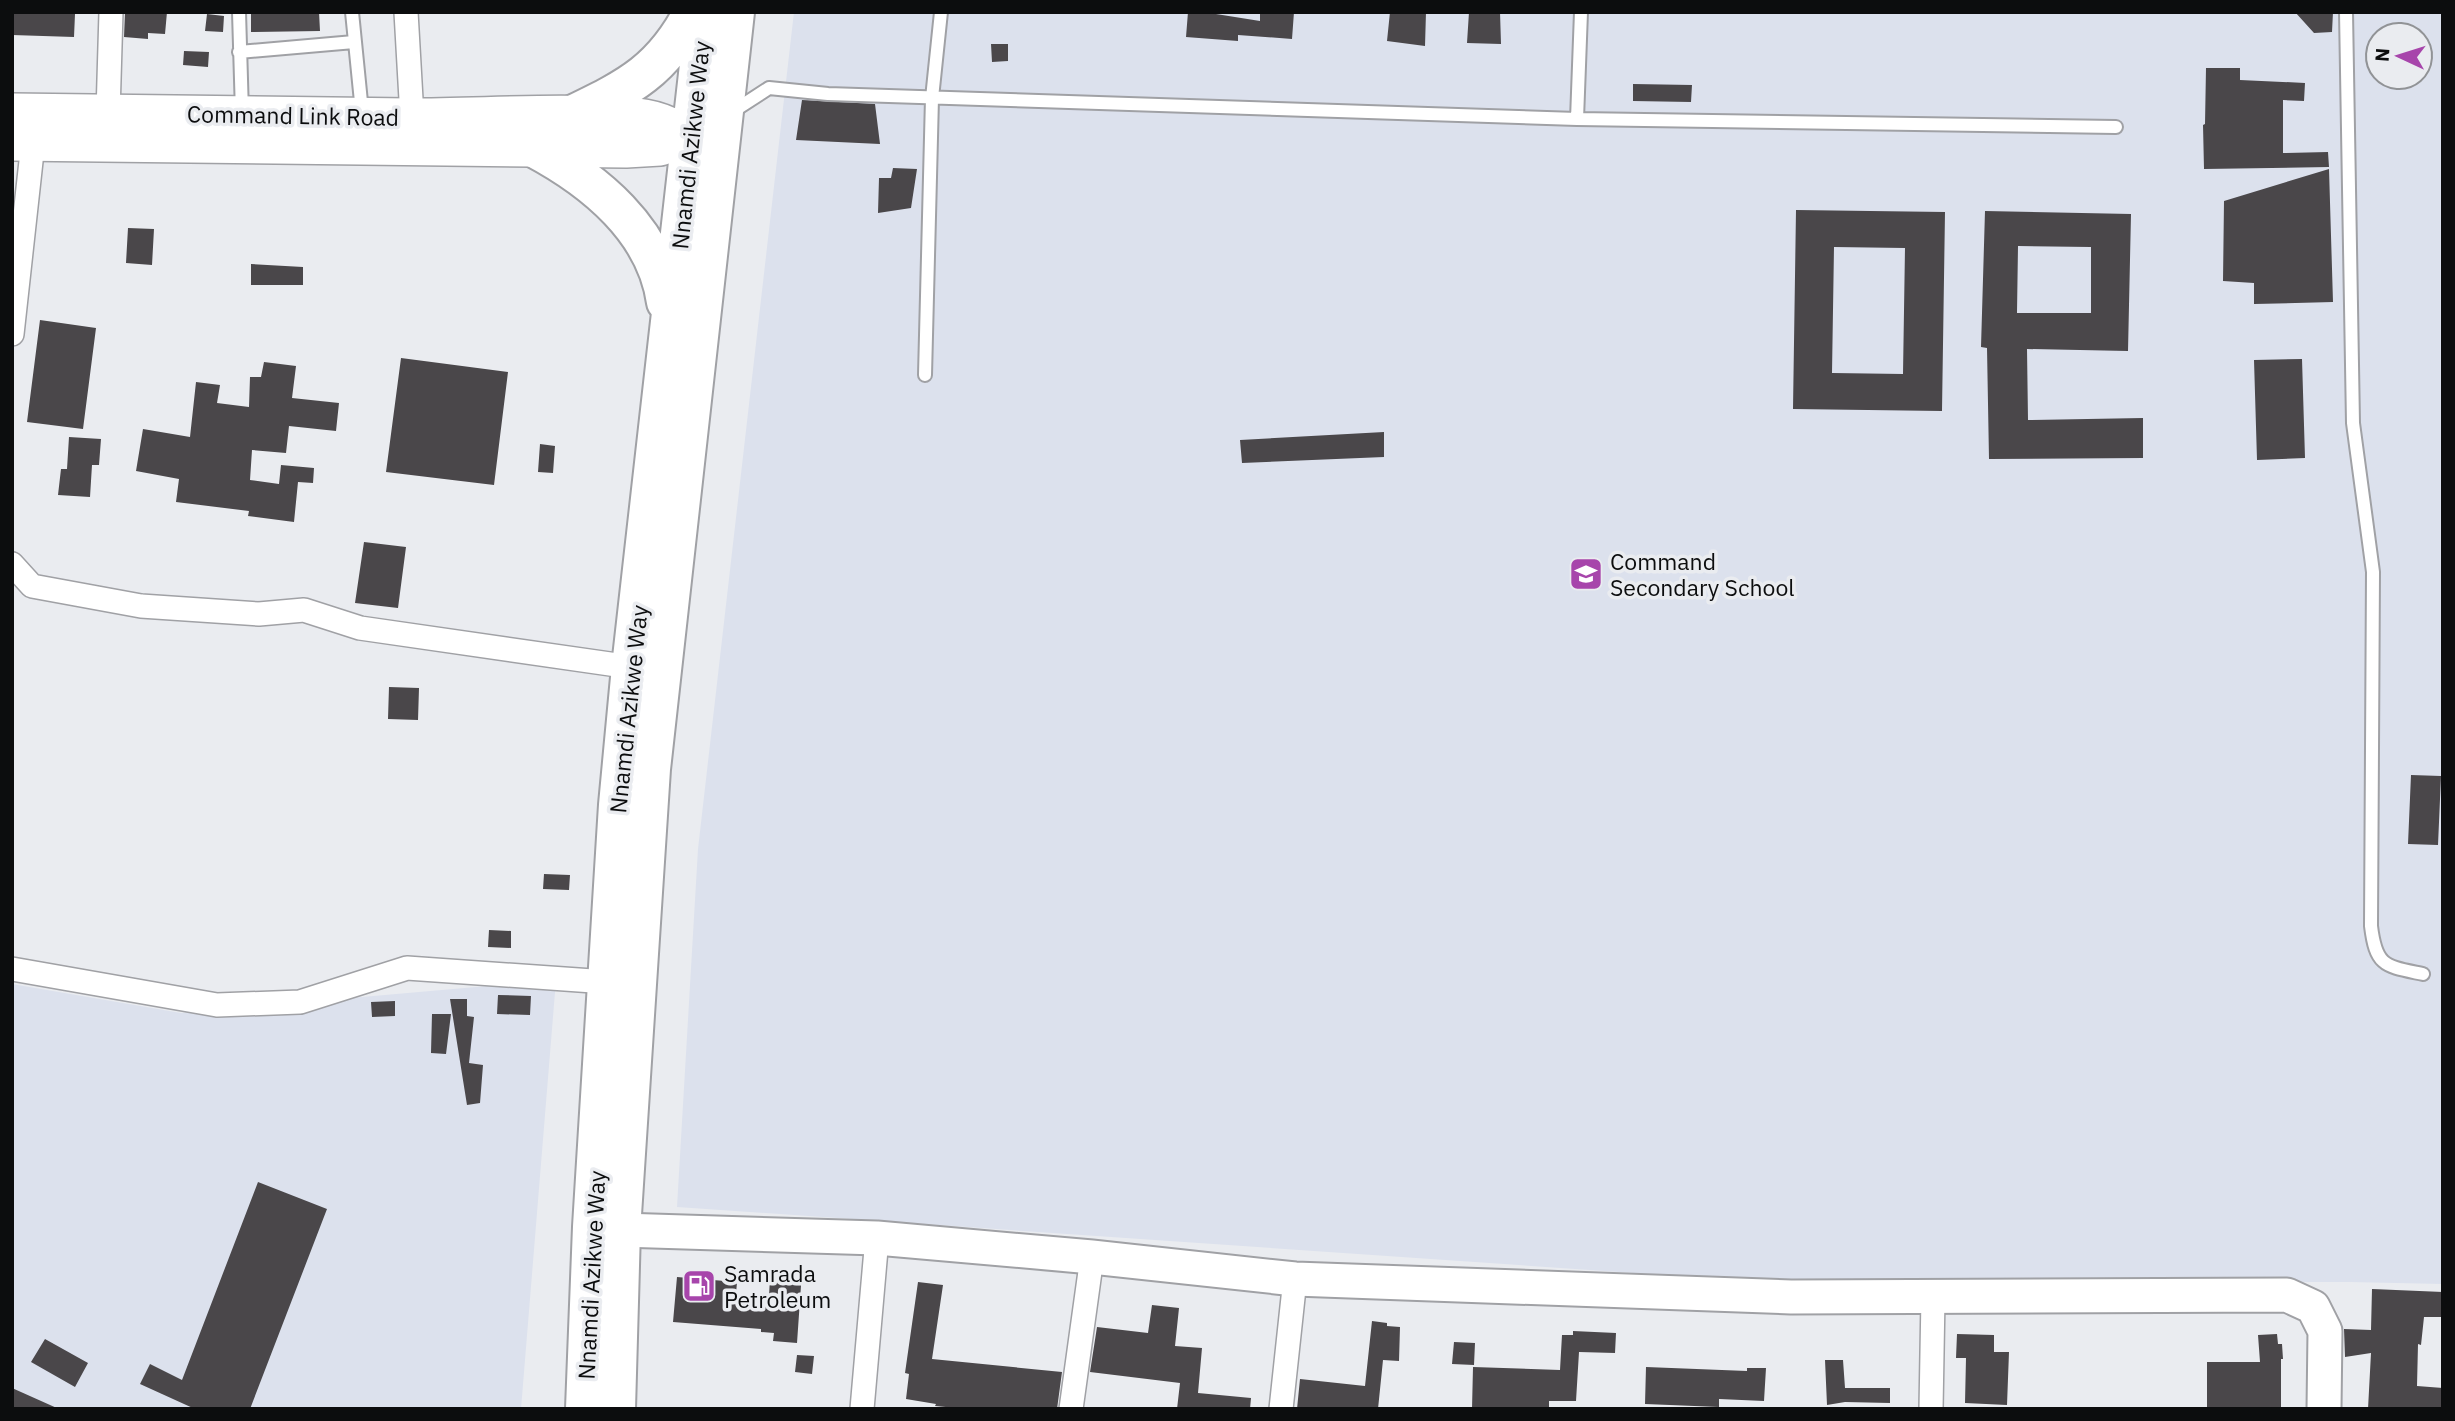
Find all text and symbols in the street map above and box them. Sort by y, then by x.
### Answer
north arrow [2364,21,2434,91]
street label: Nnamdi Azikwe Way [664,39,716,251]
text: N [2370,47,2394,63]
street label: Command Link Road [187,98,399,132]
place label: Command Secondary School [1610,546,1795,602]
school or university icon: Command Secondary School [1567,555,1605,593]
street label: Nnamdi Azikwe Way [602,603,654,815]
street label: Nnamdi Azikwe Way [571,1169,611,1380]
place label: Samrada Petroleum [724,1258,831,1314]
fuel station icon: Samrada Petroleum [680,1267,718,1305]

